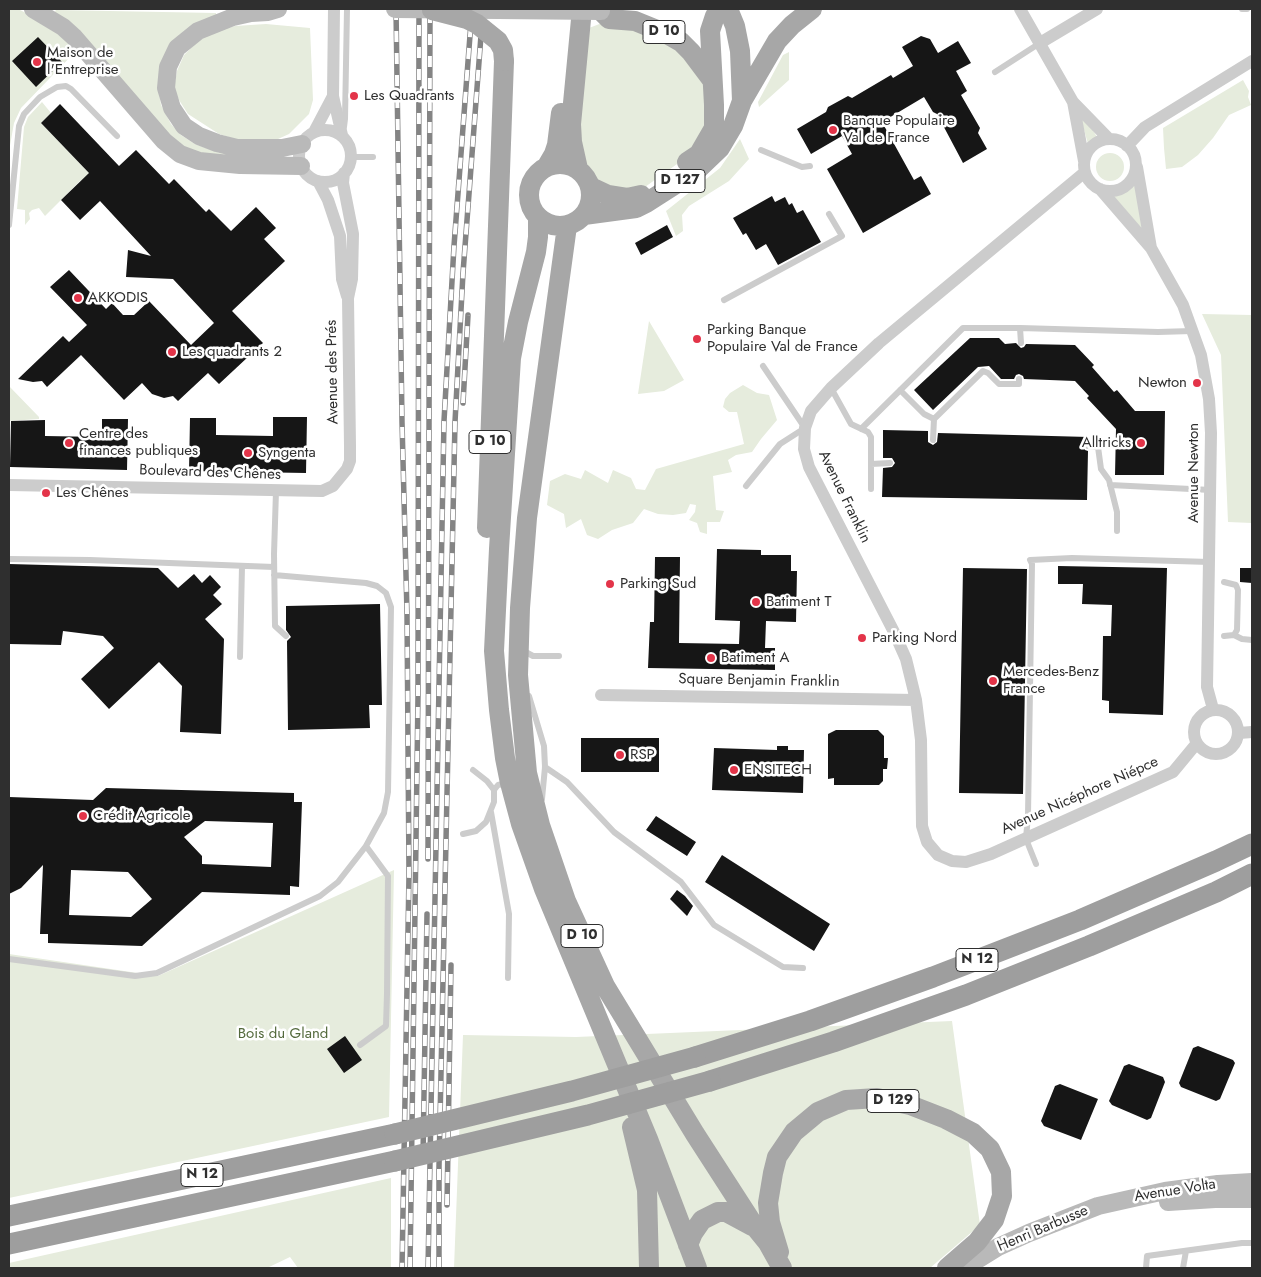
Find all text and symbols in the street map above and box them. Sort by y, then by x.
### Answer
road number: D 10 [643,21,685,44]
place label: Maison de l'Entreprise [47,44,118,79]
marker: Maison de l'Entreprise [31,56,43,68]
place label: Les Quadrants [364,87,454,105]
marker: Les Quadrants [348,90,360,102]
place label: Banque Populaire Val de France [843,112,955,147]
marker: Banque Populaire Val de France [827,124,839,136]
road number: D 127 [655,170,705,192]
place label: AKKODIS [88,289,148,307]
marker: AKKODIS [72,292,84,304]
street label: Avenue des Prés [323,320,343,424]
place label: Parking Banque Populaire Val de France [707,321,858,356]
marker: Parking Banque Populaire Val de France [691,333,703,345]
place label: Les quadrants 2 [182,343,282,361]
marker: Les quadrants 2 [166,346,178,358]
place label: Newton [1138,374,1187,392]
marker: Newton [1191,377,1203,389]
street label: Avenue Newton [1185,423,1203,523]
place label: Centre des finances publiques [79,425,198,460]
road number: D 10 [469,431,511,454]
place label: Alltricks [1082,434,1131,452]
marker: Centre des finances publiques [63,437,75,449]
marker: Alltricks [1135,437,1147,449]
place label: Syngenta [258,444,316,462]
marker: Syngenta [242,447,254,459]
street label: Avenue Franklin [814,448,874,546]
street label: Boulevard des Chênes [139,462,281,484]
place label: Les Chênes [56,484,129,502]
marker: Les Chênes [40,487,52,499]
place label: Parking Sud [620,575,696,593]
marker: Parking Sud [604,578,616,590]
place label: Batiment T [766,593,831,611]
marker: Batiment T [750,596,762,608]
place label: Parking Nord [872,629,957,647]
marker: Parking Nord [856,632,868,644]
place label: Batiment A [721,649,789,667]
marker: Batiment A [705,652,717,664]
place label: Mercedes-Benz France [1003,663,1099,698]
street label: Square Benjamin Franklin [678,671,840,691]
marker: Mercedes-Benz France [987,675,999,687]
place label: RSP [630,746,655,764]
marker: RSP [614,749,626,761]
street label: Avenue Nicéphore Niépce [999,753,1161,839]
place label: ENSITECH [744,761,812,779]
marker: ENSITECH [728,764,740,776]
place label: Crédit Agricole [93,807,190,825]
marker: Crédit Agricole [77,810,89,822]
road number: D 10 [561,924,603,948]
road number: N 12 [956,948,998,972]
park label: Bois du Gland [238,1025,328,1043]
road number: D 129 [867,1090,919,1112]
road number: N 12 [181,1164,223,1186]
street label: Avenue Volta [1133,1176,1217,1206]
street label: Henri Barbusse [995,1202,1091,1256]

